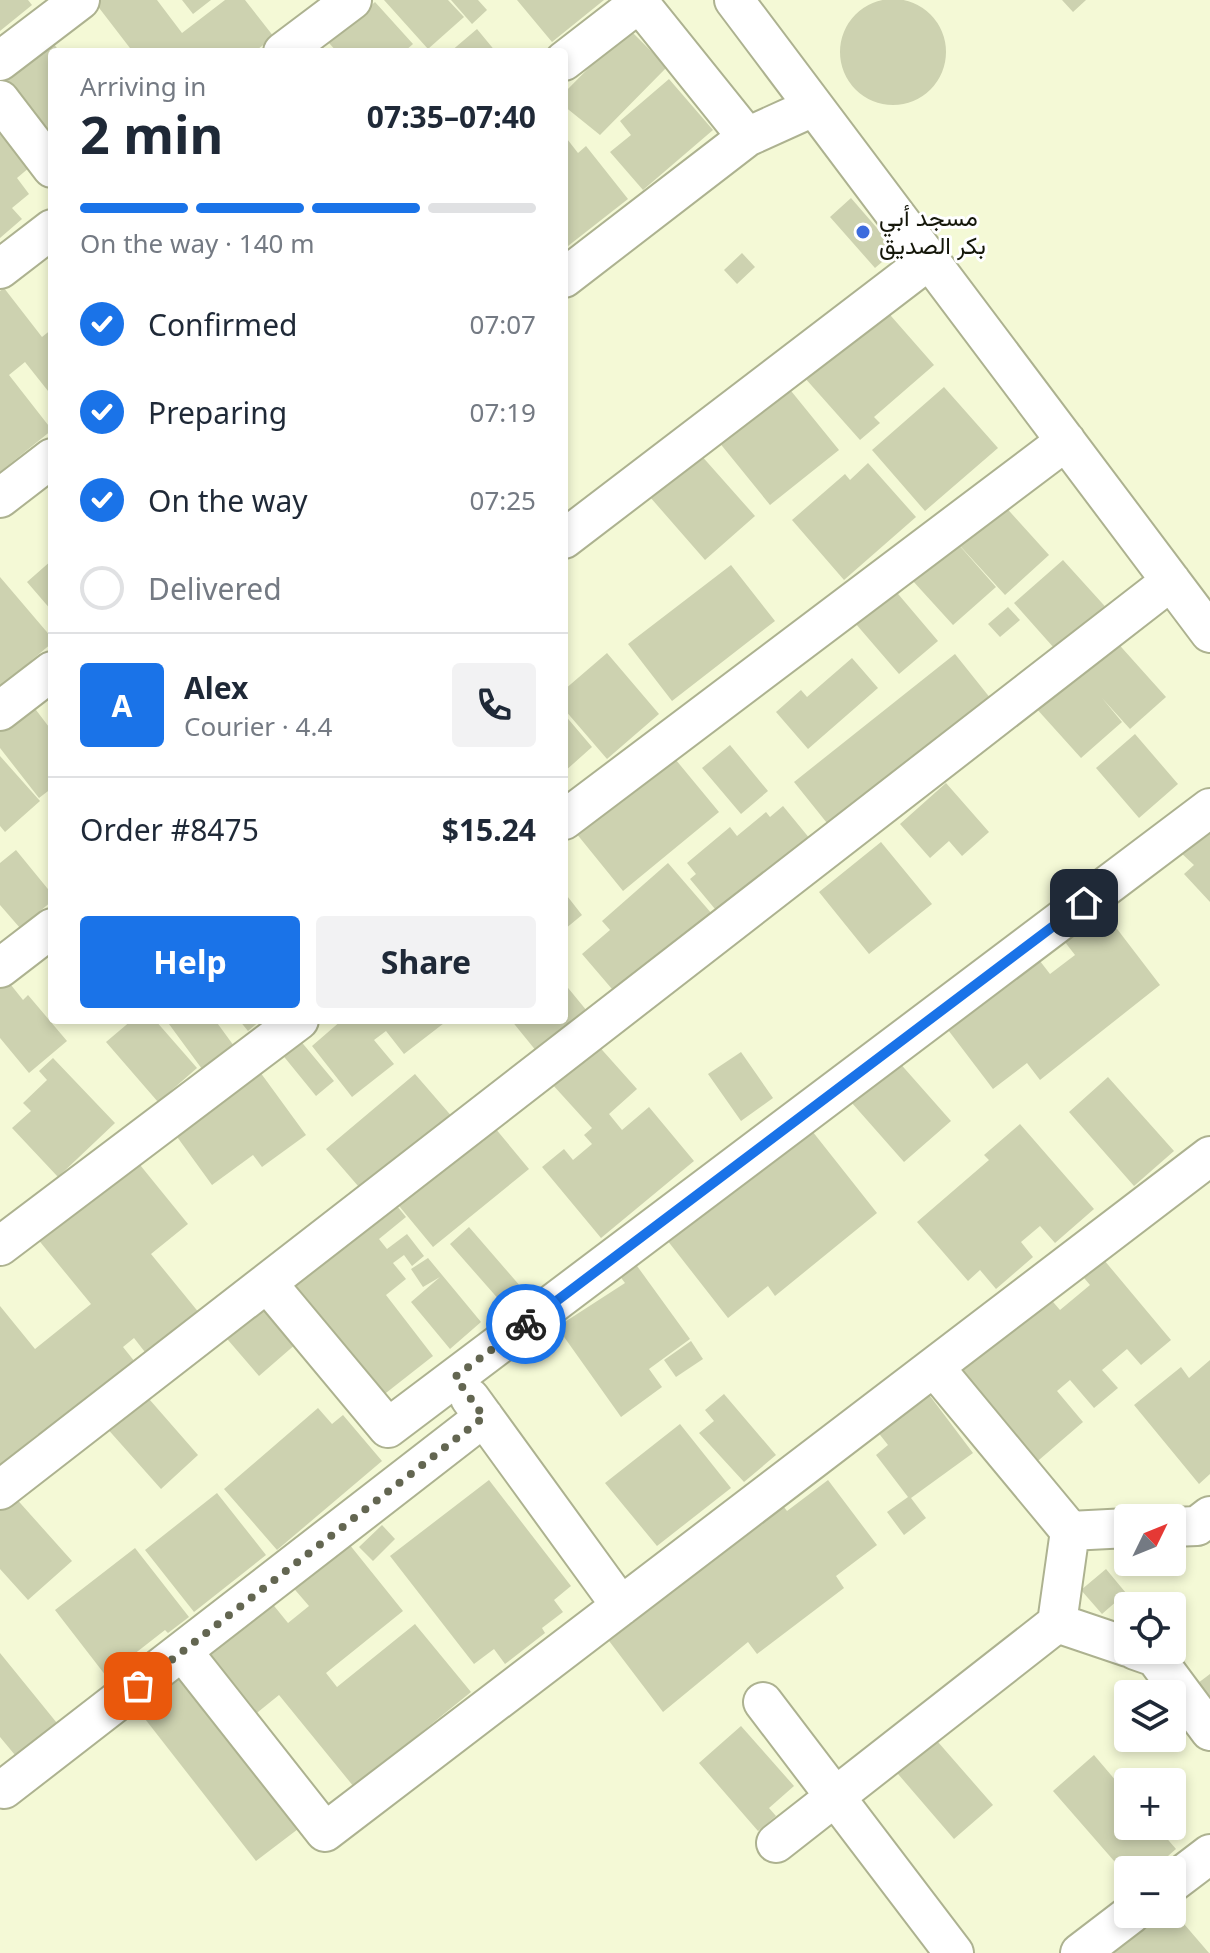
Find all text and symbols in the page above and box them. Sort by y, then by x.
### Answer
text: Arriving in [80,68,206,104]
text: 07:35–07:40 [367,96,536,137]
text: 2 min [80,98,223,169]
place label: مسجد أبي بكر الصديق [879,200,986,261]
marker: مسجد أبي بكر الصديق [854,223,872,241]
text: On the way · 140 m [80,225,314,261]
icon: check [80,302,124,346]
text: Confirmed [148,304,298,345]
text: 07:07 [470,306,536,342]
icon: check [80,390,124,434]
text: Preparing [148,392,287,433]
text: 07:19 [470,394,536,430]
icon: check [80,478,124,522]
text: On the way [148,480,308,521]
text: 07:25 [470,482,536,518]
text: Delivered [148,568,282,609]
button: phone [452,663,536,747]
text: Alex [184,667,248,708]
text: A [112,685,132,726]
text: Courier · 4.4 [184,708,332,744]
text: Order #8475 [80,809,259,850]
text: $15.24 [442,809,536,850]
pin [1050,869,1118,937]
icon: home [1062,881,1106,925]
button: Help [80,916,300,1008]
button: Share [316,916,536,1008]
courier [486,1284,566,1364]
icon: bike [504,1302,548,1346]
north arrow [1114,1504,1186,1576]
map controls [1114,1504,1186,1928]
button: locate [1114,1592,1186,1664]
pin [104,1652,172,1720]
icon: bag [116,1664,160,1708]
button: layers [1114,1680,1186,1752]
button: + [1114,1768,1186,1840]
button: − [1114,1856,1186,1928]

